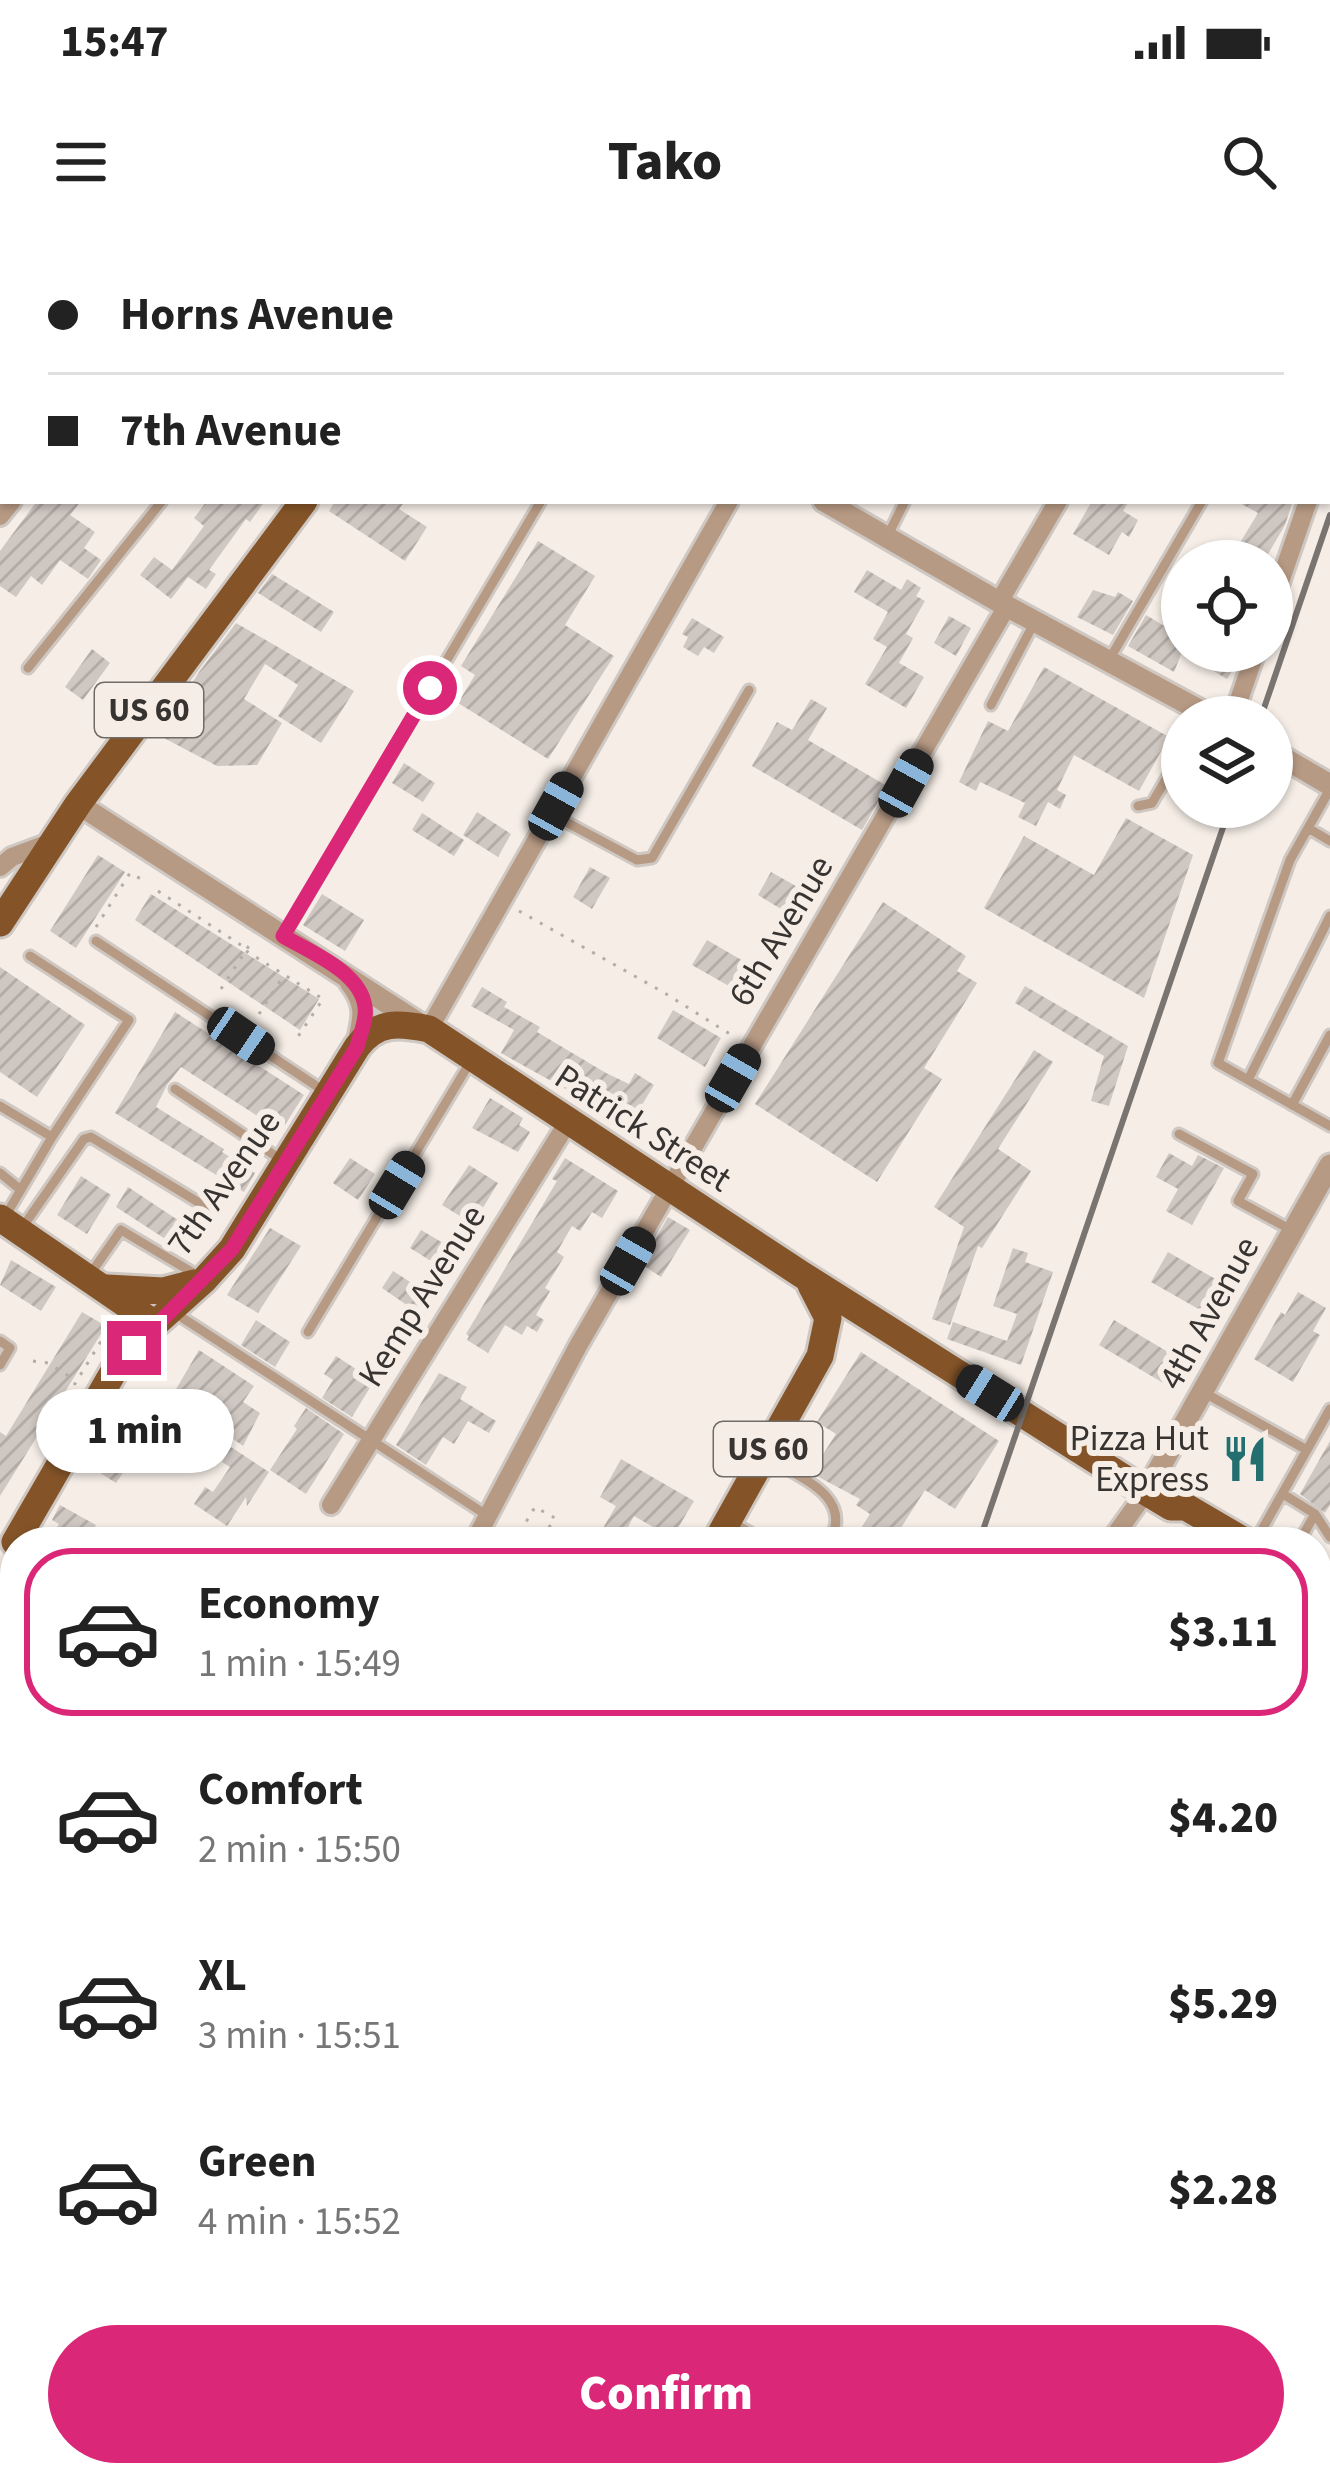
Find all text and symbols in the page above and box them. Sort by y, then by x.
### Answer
text: 15:47 [60,10,169,74]
text: Tako [608,124,722,201]
icon: menu [48,129,114,195]
icon: search [1216,129,1282,195]
text: Horns Avenue [120,283,394,347]
text: 7th Avenue [120,399,342,463]
map controls [1161,540,1293,828]
button: locate [1161,540,1293,672]
route start [403,661,457,715]
road number: US 60 [95,683,203,737]
button: layers [1161,696,1293,828]
car [873,743,939,823]
car [523,766,589,846]
street label: 6th Avenue [716,846,846,1016]
car [201,1001,281,1071]
car [699,1038,767,1118]
street label: Patrick Street [545,1052,741,1204]
street label: 7th Avenue [155,1100,293,1266]
car [363,1145,431,1225]
street label: Kemp Avenue [346,1195,498,1397]
car [594,1221,662,1301]
street label: 4th Avenue [1146,1227,1272,1399]
route end [107,1321,161,1375]
car [950,1359,1030,1427]
callout: 1 min [35,1390,233,1474]
text: 1 min [87,1403,183,1459]
place label: Pizza Hut Express [1069,1413,1209,1505]
road number: US 60 [714,1422,822,1476]
restaurant icon: Pizza Hut Express [1220,1434,1270,1484]
text: Economy [198,1572,380,1636]
icon: car [54,1578,162,1686]
text: $3.11 [1168,1600,1278,1664]
text: 1 min · 15:49 [198,1636,401,1692]
text: Comfort [198,1758,363,1822]
icon: car [54,1764,162,1872]
text: $4.20 [1168,1786,1278,1850]
text: 2 min · 15:50 [198,1822,401,1878]
text: XL [198,1944,247,2008]
icon: car [54,1950,162,2058]
text: $5.29 [1168,1972,1278,2036]
text: 3 min · 15:51 [198,2008,401,2064]
text: Green [198,2130,317,2194]
icon: car [54,2136,162,2244]
text: $2.28 [1168,2158,1278,2222]
text: 4 min · 15:52 [198,2194,401,2250]
button: Confirm [48,2325,1284,2463]

